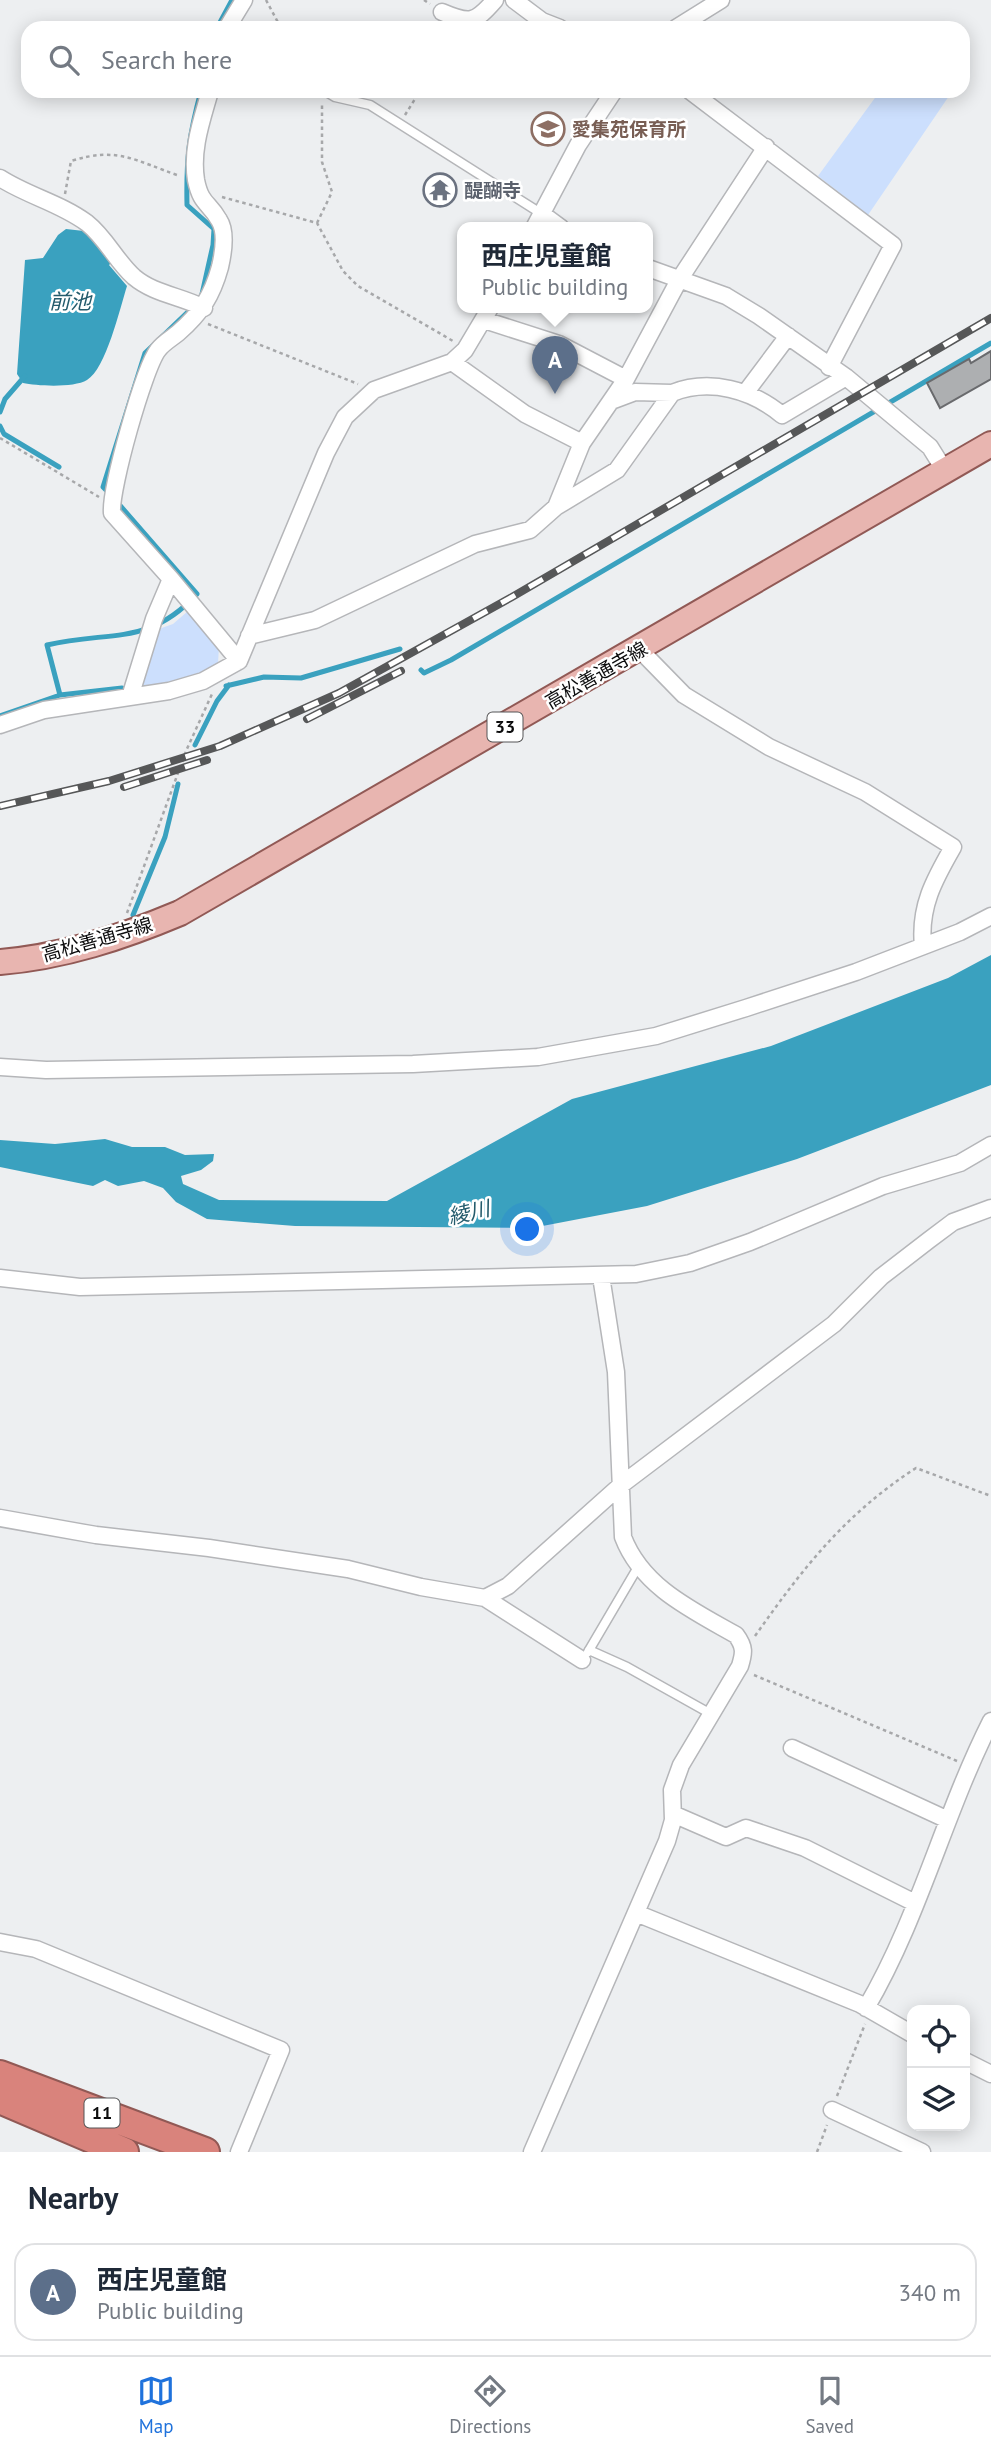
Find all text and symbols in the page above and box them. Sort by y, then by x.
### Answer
search box [21,21,970,98]
icon: search [45,41,83,79]
text: Search here [101,43,232,76]
school or university icon: 愛集苑保育所 [529,110,567,148]
place label: 愛集苑保育所 [572,117,686,141]
temple icon: 醍醐寺 [421,171,459,209]
place label: 醍醐寺 [464,178,521,202]
popup [457,222,653,313]
text: 西庄児童館 [482,239,612,272]
text: Public building [482,272,628,301]
water label: 前池 [49,288,93,315]
pin: A [532,336,578,394]
street label: 高松善通寺線 [541,636,651,714]
road number: 33 [488,712,522,742]
street label: 高松善通寺線 [39,912,155,966]
water label: 綾川 [445,1194,494,1230]
your location [510,1212,544,1246]
map controls [907,2005,970,2131]
button: locate [907,2005,970,2068]
button: layers [907,2068,970,2131]
road number: 11 [84,2098,119,2127]
text: Nearby [28,2178,118,2217]
text: 西庄児童館 [97,2263,227,2296]
text: A [46,2278,60,2307]
text: 340 m [899,2278,961,2307]
text: Public building [97,2296,244,2325]
tab: Map [137,2372,175,2438]
tab: Directions [449,2372,531,2438]
tab: Saved [806,2372,854,2438]

